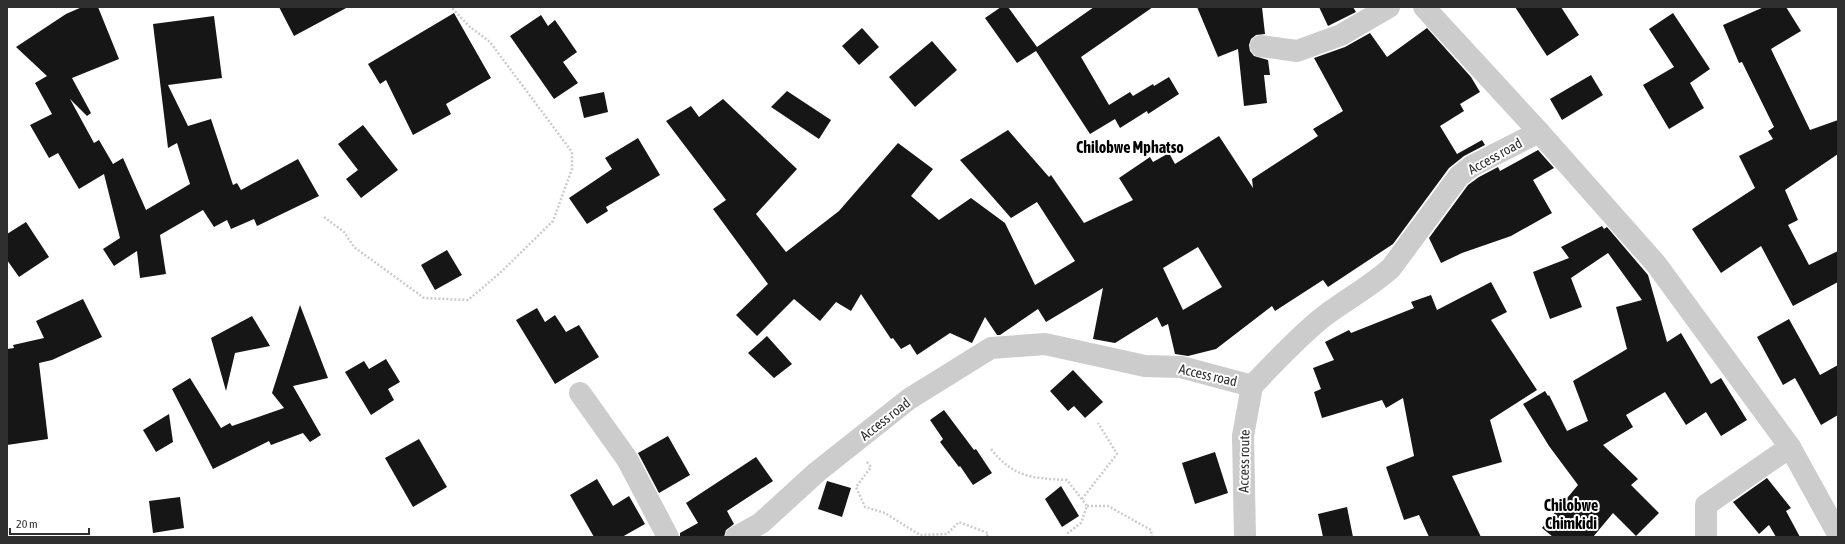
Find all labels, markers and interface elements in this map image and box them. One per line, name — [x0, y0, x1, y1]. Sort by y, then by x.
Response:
street label: Access road — [1465, 135, 1525, 177]
district label: Chilobwe Mphatso — [1076, 138, 1184, 156]
street label: Access road — [1177, 361, 1239, 389]
street label: Access road — [857, 394, 913, 444]
street label: Access route — [1235, 429, 1253, 493]
district label: Chilobwe Chimkidi — [1544, 496, 1598, 532]
scale bar — [10, 510, 89, 536]
text: 20 m — [16, 517, 38, 531]

